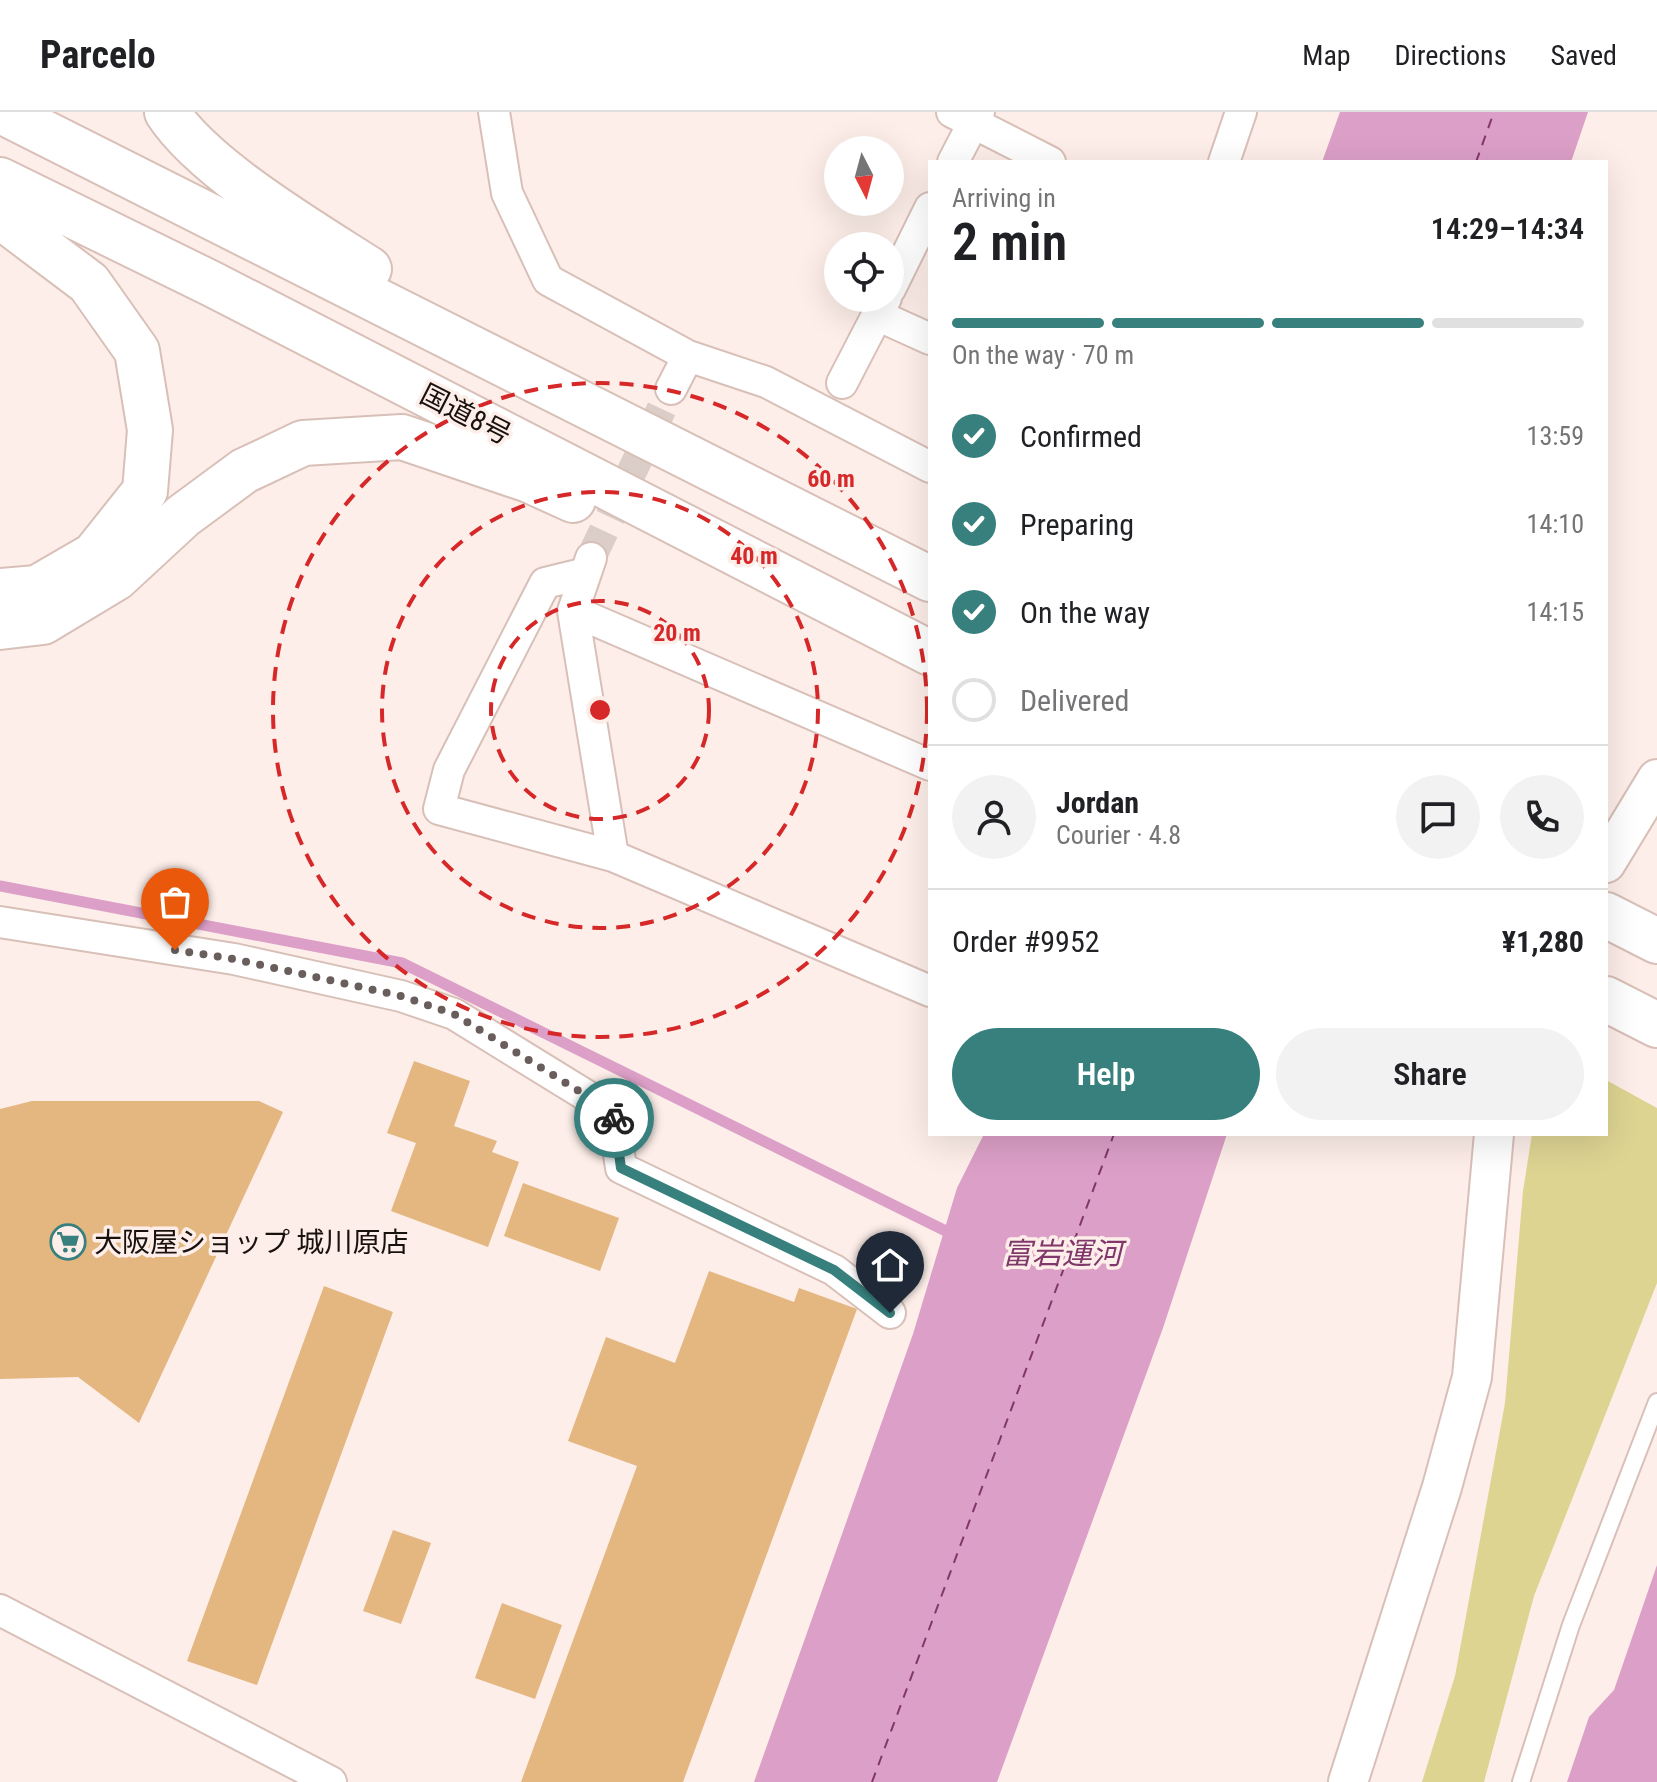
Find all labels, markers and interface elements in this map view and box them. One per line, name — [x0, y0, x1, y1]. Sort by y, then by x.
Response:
text: Parcelo — [40, 33, 156, 77]
text: Map — [1302, 39, 1351, 72]
text: Directions — [1395, 39, 1506, 72]
text: Saved — [1550, 39, 1617, 72]
north arrow — [824, 136, 904, 216]
map controls — [824, 136, 904, 312]
text: Arriving in — [952, 183, 1056, 213]
text: 14:29–14:34 — [1431, 211, 1584, 246]
text: 2 min — [952, 212, 1067, 273]
button: locate — [824, 232, 904, 312]
text: On the way · 70 m — [952, 340, 1134, 370]
street label: 国道8号 — [415, 378, 517, 451]
icon: check — [952, 414, 996, 458]
text: Confirmed — [1020, 419, 1142, 454]
text: 13:59 — [1527, 421, 1584, 451]
text: 60 m — [807, 465, 855, 493]
icon: check — [952, 502, 996, 546]
text: Preparing — [1020, 507, 1134, 542]
text: 14:10 — [1527, 509, 1584, 539]
text: 40 m — [730, 542, 778, 570]
icon: check — [952, 590, 996, 634]
text: On the way — [1020, 595, 1150, 630]
text: 14:15 — [1527, 597, 1584, 627]
text: 20 m — [653, 619, 701, 647]
text: Delivered — [1020, 683, 1129, 718]
centre of rings — [586, 696, 614, 724]
button: person — [952, 775, 1036, 859]
button: chat — [1396, 775, 1480, 859]
button: phone — [1500, 775, 1584, 859]
text: Jordan — [1056, 785, 1139, 820]
text: Courier · 4.8 — [1056, 820, 1181, 850]
pin — [141, 868, 209, 950]
icon: bag — [153, 880, 197, 924]
text: Order #9952 — [952, 924, 1100, 959]
text: ¥1,280 — [1502, 924, 1584, 959]
button: Help — [952, 1028, 1260, 1120]
button: Share — [1276, 1028, 1584, 1120]
courier — [574, 1078, 654, 1158]
icon: bike — [592, 1096, 636, 1140]
supermarket icon: 大阪屋ショップ 城川原店 — [49, 1223, 87, 1261]
place label: 大阪屋ショップ 城川原店 — [94, 1226, 408, 1259]
pin — [856, 1231, 924, 1313]
water label: 富岩運河 — [1002, 1236, 1127, 1271]
icon: home — [868, 1243, 912, 1287]

